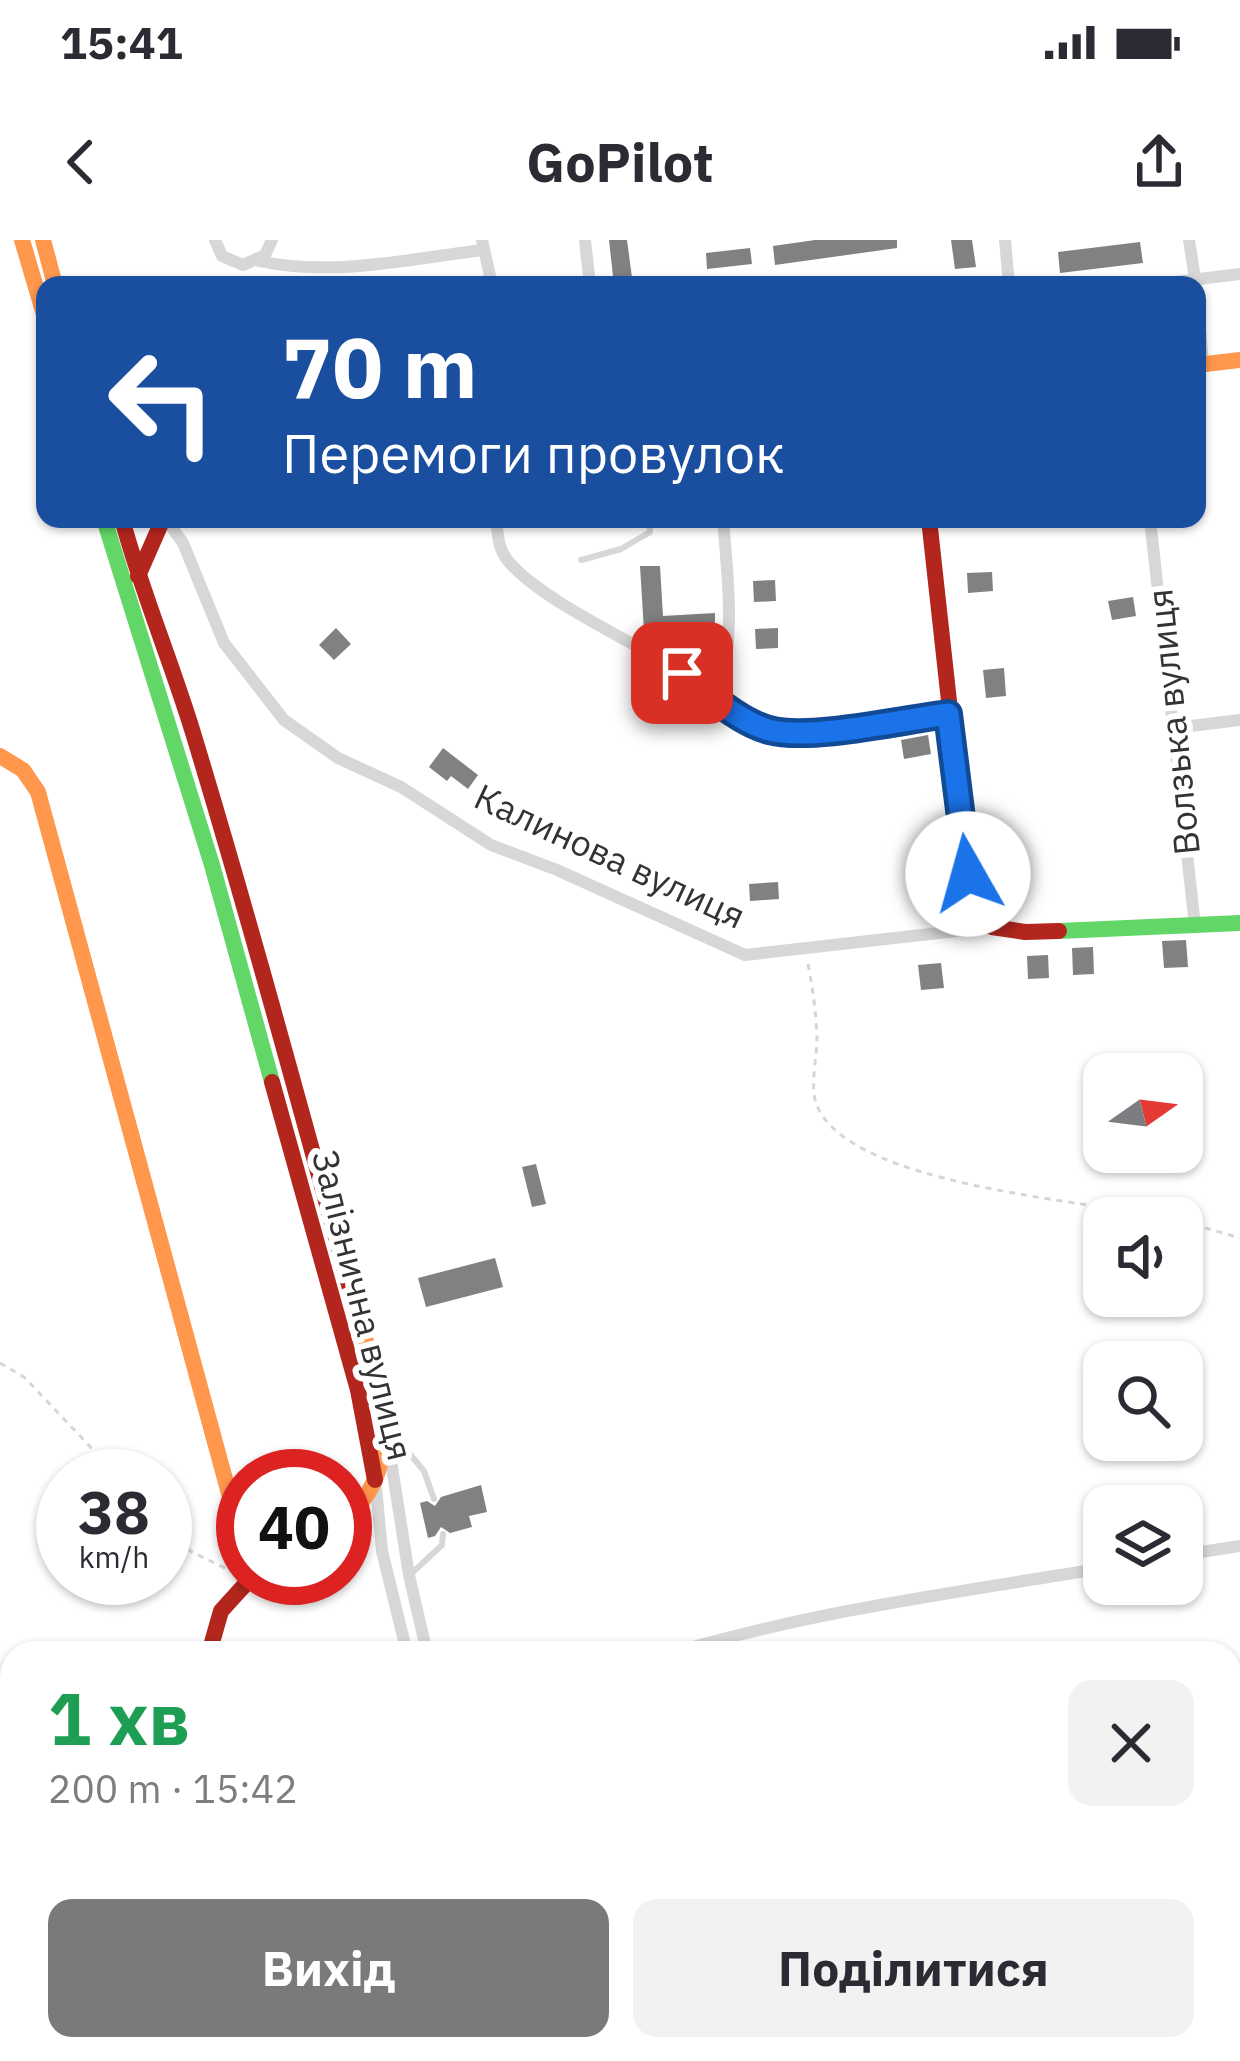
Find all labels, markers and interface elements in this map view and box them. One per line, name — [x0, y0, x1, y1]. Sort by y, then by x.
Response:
text: 15:41 — [60, 13, 183, 71]
text: GoPilot — [526, 127, 714, 197]
icon: back — [48, 129, 114, 195]
icon: share — [1126, 129, 1192, 195]
text: 70 m — [282, 312, 478, 421]
icon: left — [84, 324, 240, 480]
text: Перемоги провулок — [282, 418, 785, 488]
street label: Волзька вулиця — [1135, 587, 1210, 857]
pin — [631, 622, 733, 724]
icon: arrive — [649, 640, 715, 706]
street label: Калинова вулиця — [467, 772, 753, 939]
position arrow — [905, 811, 1031, 937]
north arrow — [1083, 1053, 1203, 1173]
map controls — [1083, 1053, 1203, 1605]
street label: Залізнична вулиця — [302, 1145, 425, 1465]
button: sound — [1083, 1197, 1203, 1317]
button: search — [1083, 1341, 1203, 1461]
speed limit sign: 40 — [216, 1449, 372, 1605]
text: 38 — [78, 1472, 150, 1551]
button: layers — [1083, 1485, 1203, 1605]
text: km/h — [79, 1537, 149, 1576]
text: 1 хв — [48, 1671, 190, 1765]
button: close — [1068, 1680, 1194, 1806]
text: 200 m · 15:42 — [48, 1763, 298, 1814]
button: Вихід — [48, 1899, 609, 2037]
button: Поділитися — [633, 1899, 1194, 2037]

